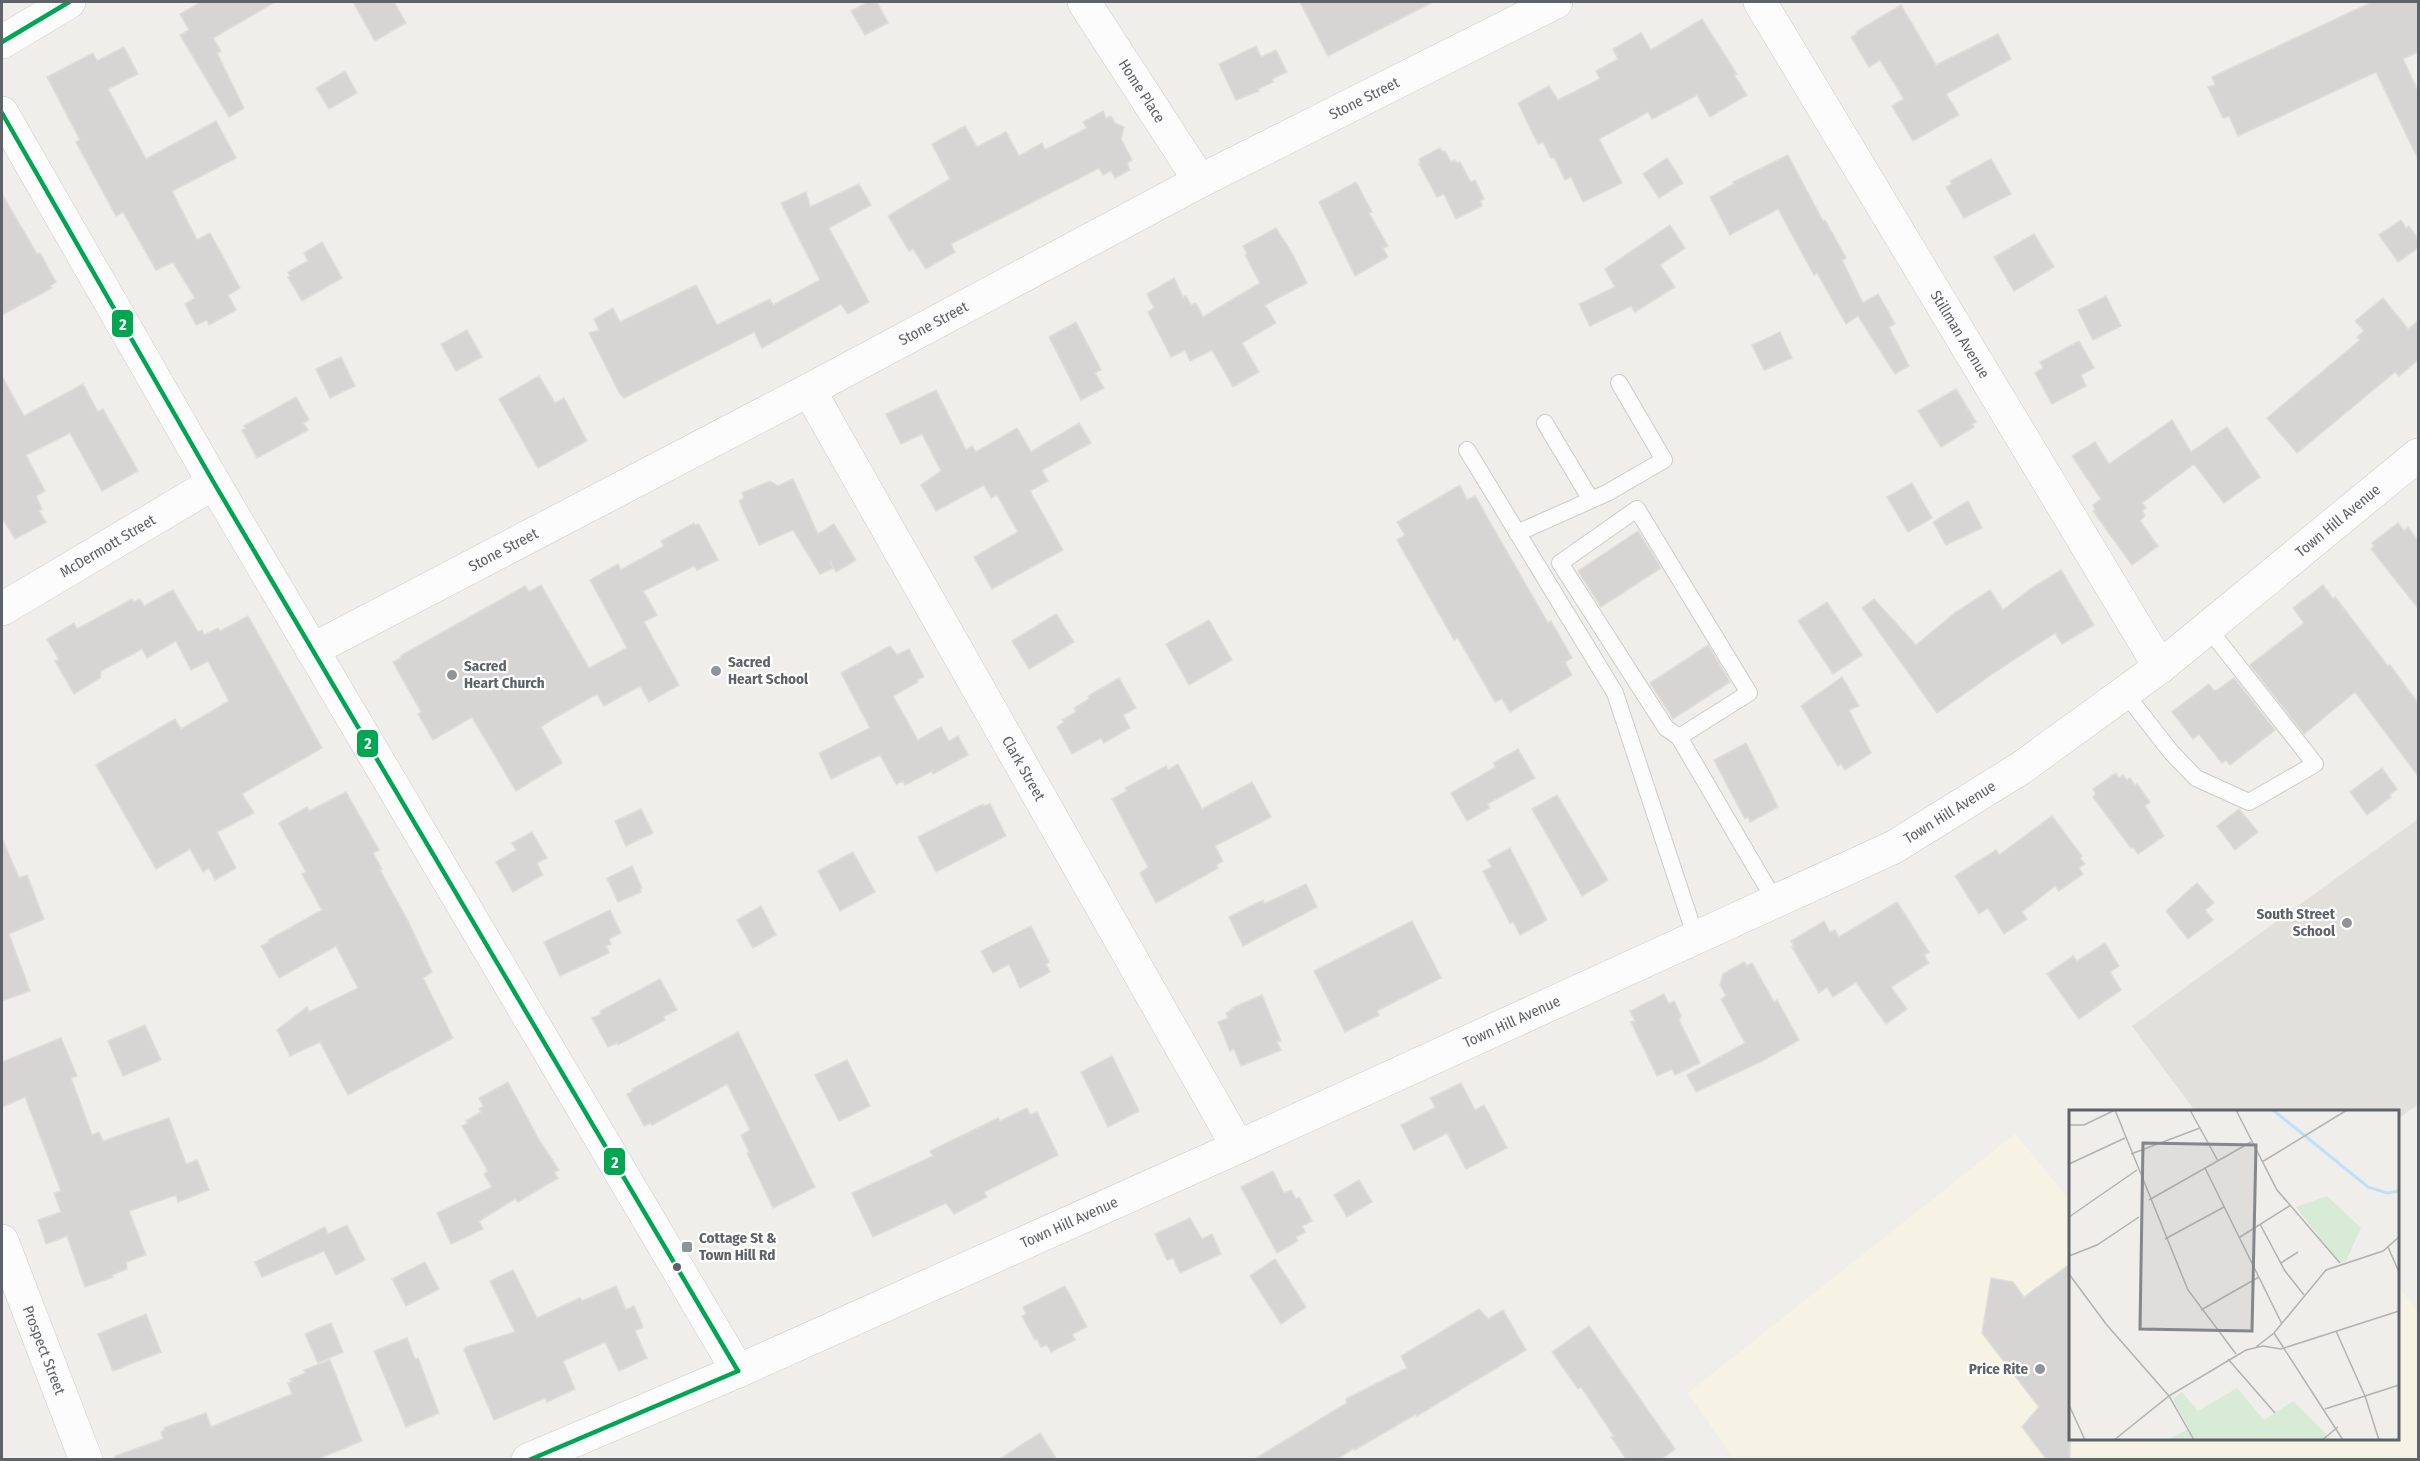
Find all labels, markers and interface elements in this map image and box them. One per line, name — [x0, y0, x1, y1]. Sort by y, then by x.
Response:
street label: Home Place — [1115, 56, 1169, 126]
street label: Stone Street — [1326, 73, 1402, 124]
street label: Stillman Avenue — [1927, 287, 1993, 382]
street label: Stone Street — [896, 298, 971, 349]
line badge: 2 — [111, 309, 134, 338]
text: 2 — [118, 315, 127, 334]
street label: Town Hill Avenue — [2292, 481, 2384, 561]
street label: McDermott Street — [57, 511, 159, 582]
street label: Stone Street — [466, 524, 541, 575]
place label: Sacred Heart School — [728, 653, 809, 688]
place label: Sacred Heart Church — [464, 657, 545, 692]
marker: Sacred Heart School — [709, 664, 723, 678]
marker: Sacred Heart Church — [445, 668, 459, 682]
line badge: 2 — [356, 729, 379, 758]
street label: Clark Street — [998, 733, 1049, 804]
text: 2 — [363, 734, 372, 753]
street label: Town Hill Avenue — [1901, 777, 1999, 848]
place label: South Street School — [2257, 905, 2336, 940]
marker: South Street School — [2340, 916, 2354, 930]
street label: Town Hill Avenue — [1460, 992, 1563, 1052]
inset map — [2069, 1110, 2399, 1440]
line badge: 2 — [603, 1147, 626, 1176]
text: 2 — [610, 1153, 619, 1172]
street label: Town Hill Avenue — [1018, 1193, 1121, 1252]
place label: Cottage St & Town Hill Rd — [699, 1229, 777, 1264]
marker: Cottage St & Town Hill Rd — [680, 1240, 694, 1254]
unlabelled marker — [671, 1261, 683, 1273]
street label: Prospect Street — [19, 1303, 69, 1397]
place label: Price Rite — [1969, 1360, 2028, 1378]
marker: Price Rite — [2033, 1362, 2047, 1376]

